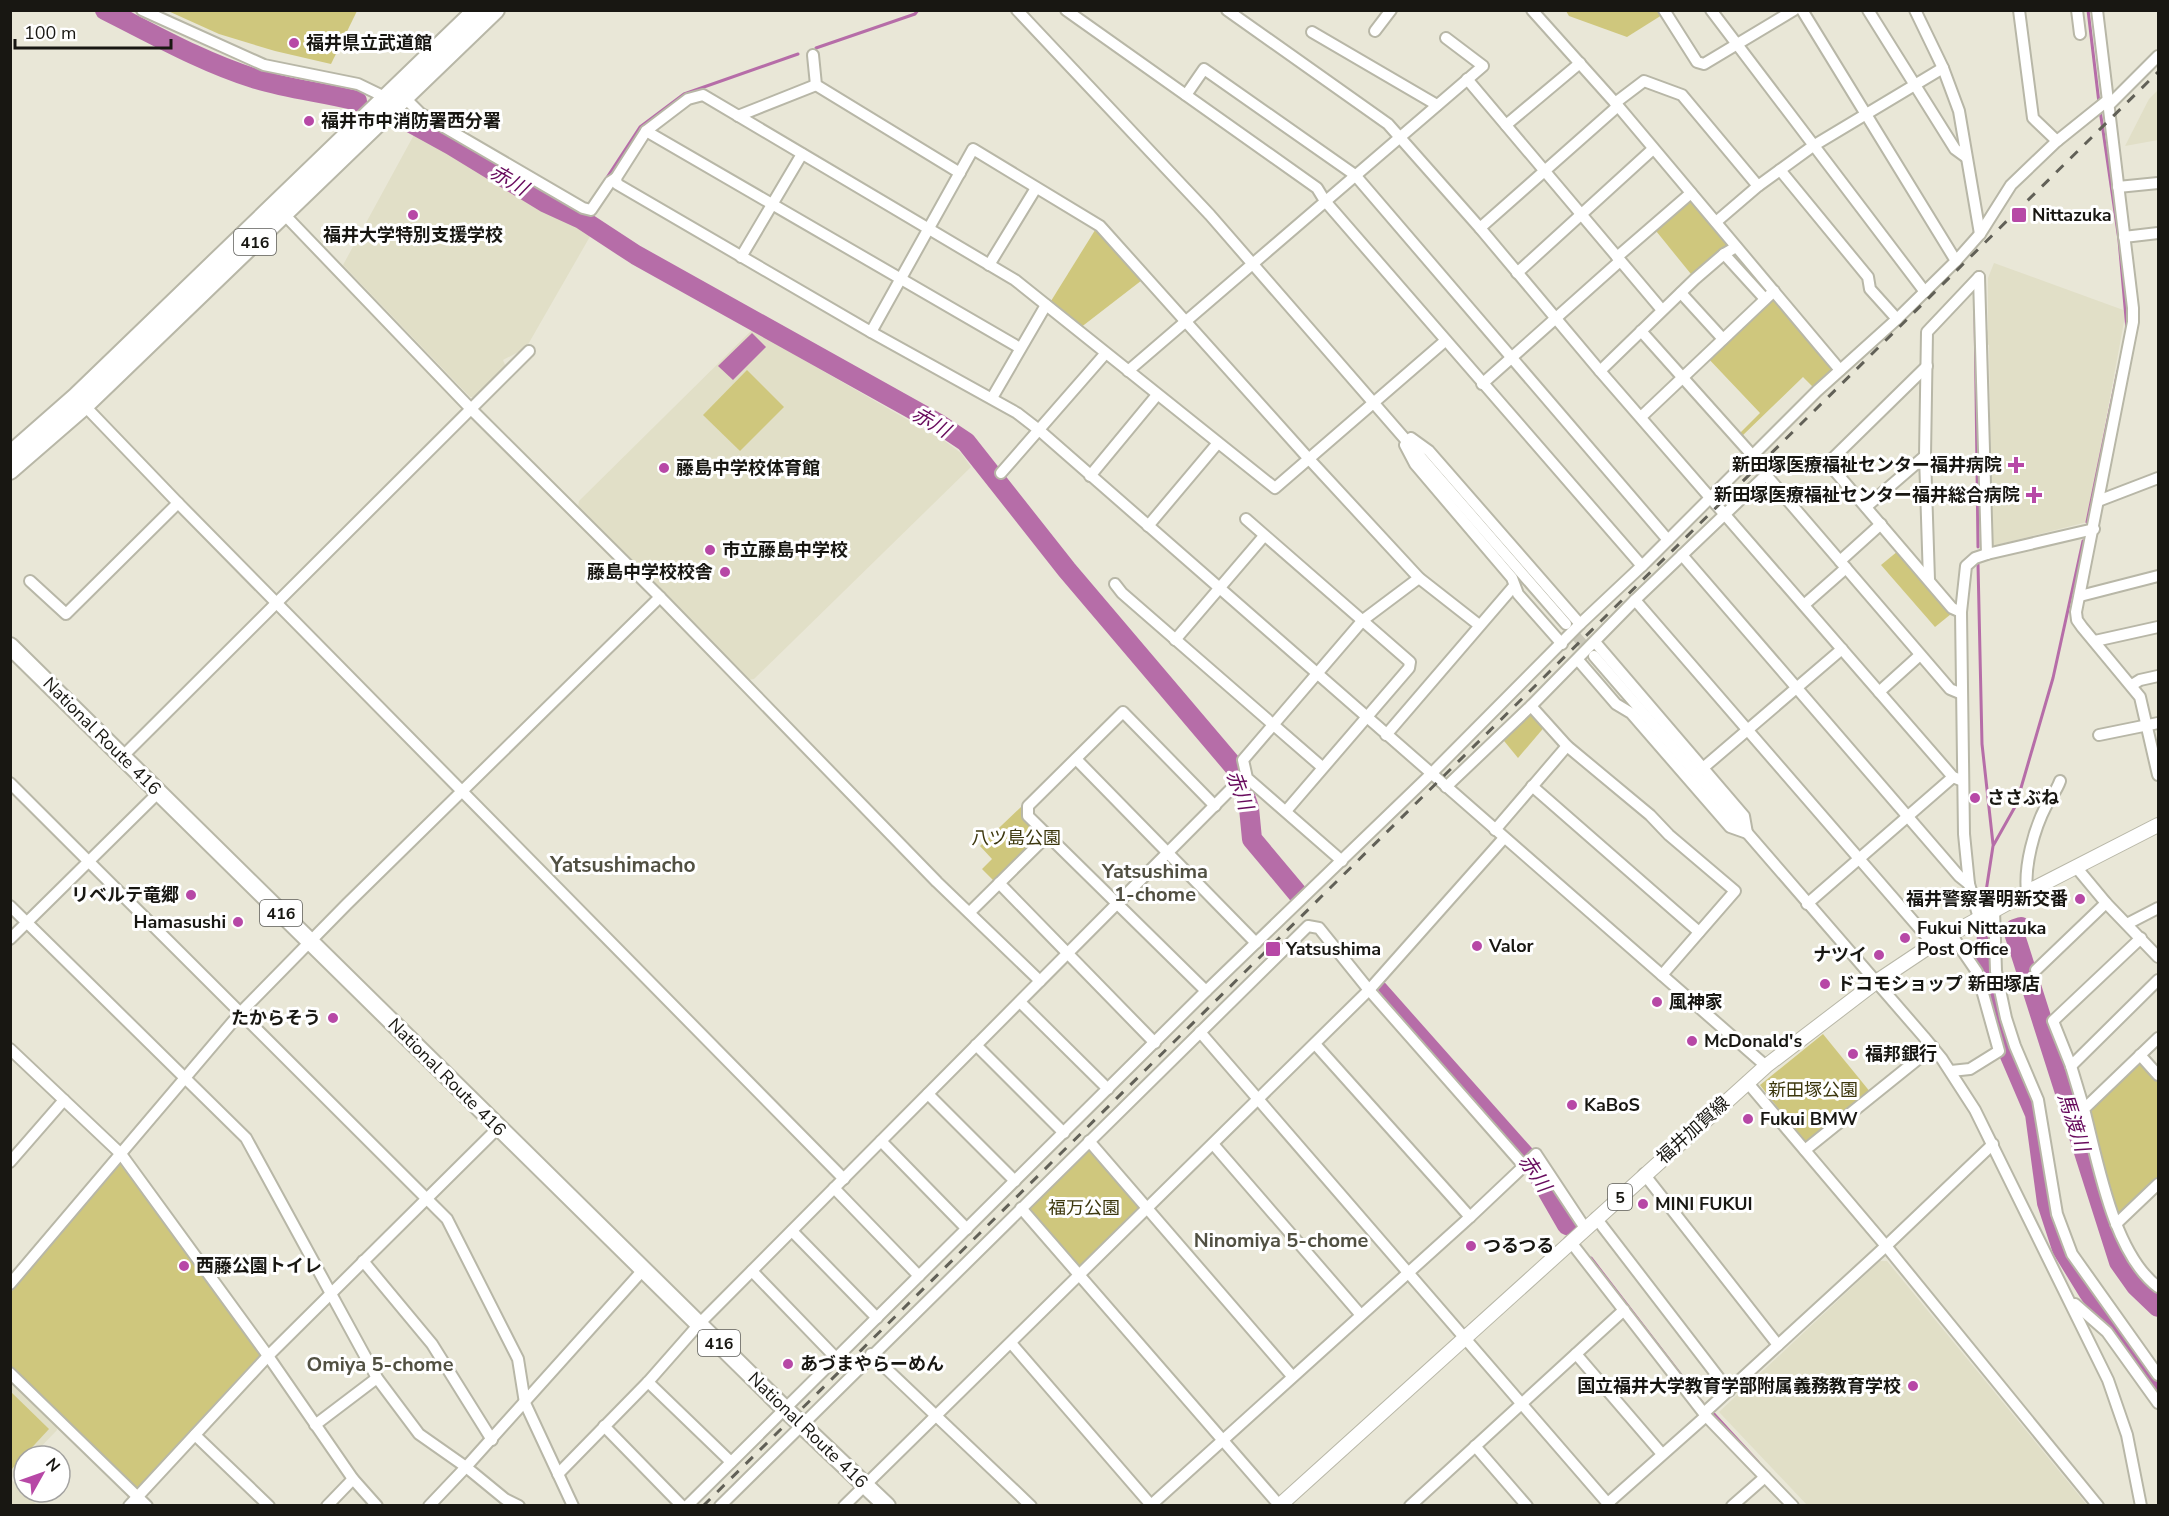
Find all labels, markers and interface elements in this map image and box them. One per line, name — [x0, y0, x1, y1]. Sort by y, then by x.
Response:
scale bar — [15, 12, 171, 50]
text: 100 m — [24, 21, 76, 45]
place label: 福井県立武道館 — [306, 31, 432, 55]
marker: 福井県立武道館 — [287, 36, 301, 50]
place label: 福井市中消防署西分署 — [321, 109, 501, 133]
marker: 福井市中消防署西分署 — [302, 114, 316, 128]
water label: 赤川 — [485, 159, 535, 203]
place label: Nittazuka — [2032, 203, 2112, 227]
marker: Nittazuka — [2010, 206, 2028, 224]
marker: 福井大学特別支援学校 — [406, 208, 420, 222]
place label: 福井大学特別支援学校 — [323, 223, 503, 247]
road number: 416 — [234, 229, 276, 255]
water label: 赤川 — [907, 401, 957, 445]
place label: 新田塚医療福祉センター福井病院 — [1732, 453, 2002, 477]
place label: 藤島中学校体育館 — [676, 456, 820, 480]
marker: 新田塚医療福祉センター福井病院 — [2007, 456, 2025, 474]
marker: 藤島中学校体育館 — [657, 461, 671, 475]
place label: 新田塚医療福祉センター福井総合病院 — [1714, 483, 2020, 507]
marker: 新田塚医療福祉センター福井総合病院 — [2025, 486, 2043, 504]
place label: 市立藤島中学校 — [722, 538, 848, 562]
marker: 市立藤島中学校 — [703, 543, 717, 557]
place label: 藤島中学校校舎 — [587, 560, 713, 584]
marker: 藤島中学校校舎 — [718, 565, 732, 579]
street label: National Route 416 — [38, 672, 166, 800]
water label: 赤川 — [1220, 767, 1260, 815]
place label: ささぶね — [1987, 786, 2059, 810]
marker: ささぶね — [1968, 791, 1982, 805]
park label: 八ツ島公園 — [971, 826, 1061, 850]
district label: Yatsushimacho — [549, 851, 696, 879]
district label: Yatsushima 1-chome — [1101, 858, 1208, 908]
place label: リベルテ竜郷 — [71, 883, 179, 907]
place label: 福井警察署明新交番 — [1906, 887, 2068, 911]
marker: リベルテ竜郷 — [184, 888, 198, 902]
marker: 福井警察署明新交番 — [2073, 892, 2087, 906]
road number: 416 — [260, 900, 302, 926]
place label: Hamasushi — [133, 910, 226, 934]
marker: Hamasushi — [231, 915, 245, 929]
place label: Fukui Nittazuka Post Office — [1917, 916, 2046, 961]
marker: Fukui Nittazuka Post Office — [1898, 931, 1912, 945]
place label: Valor — [1488, 934, 1534, 958]
place label: Yatsushima — [1285, 937, 1381, 961]
marker: Valor — [1470, 939, 1484, 953]
marker: Yatsushima — [1264, 940, 1282, 958]
place label: ナツイ — [1813, 943, 1867, 967]
marker: ナツイ — [1872, 948, 1886, 962]
place label: ドコモショップ 新田塚店 — [1837, 972, 2040, 996]
marker: ドコモショップ 新田塚店 — [1818, 977, 1832, 991]
place label: 風神家 — [1669, 990, 1723, 1014]
marker: 風神家 — [1650, 995, 1664, 1009]
place label: たからそう — [231, 1006, 321, 1030]
marker: たからそう — [326, 1011, 340, 1025]
street label: National Route 416 — [383, 1013, 511, 1141]
place label: McDonald's — [1704, 1029, 1802, 1053]
marker: McDonald's — [1685, 1034, 1699, 1048]
place label: 福邦銀行 — [1865, 1042, 1937, 1066]
marker: 福邦銀行 — [1846, 1047, 1860, 1061]
park label: 新田塚公園 — [1768, 1078, 1858, 1102]
water label: 馬渡川 — [2051, 1089, 2096, 1157]
street label: 福井加賀線 — [1652, 1091, 1734, 1169]
place label: KaBoS — [1584, 1093, 1640, 1117]
marker: KaBoS — [1565, 1098, 1579, 1112]
place label: Fukui BMW — [1760, 1107, 1858, 1131]
marker: Fukui BMW — [1741, 1112, 1755, 1126]
water label: 赤川 — [1512, 1149, 1558, 1199]
road number: 5 — [1608, 1184, 1632, 1210]
place label: MINI FUKUI — [1655, 1192, 1753, 1216]
park label: 福万公園 — [1048, 1196, 1120, 1220]
marker: MINI FUKUI — [1636, 1197, 1650, 1211]
district label: Ninomiya 5-chome — [1194, 1227, 1368, 1254]
place label: つるつる — [1483, 1234, 1554, 1258]
marker: つるつる — [1464, 1239, 1478, 1253]
place label: 西藤公園トイレ — [196, 1254, 322, 1278]
marker: 西藤公園トイレ — [177, 1259, 191, 1273]
road number: 416 — [698, 1330, 740, 1356]
district label: Omiya 5-chome — [306, 1351, 454, 1378]
place label: あづまやらーめん — [800, 1352, 944, 1376]
marker: あづまやらーめん — [781, 1357, 795, 1371]
street label: National Route 416 — [743, 1367, 873, 1493]
place label: 国立福井大学教育学部附属義務教育学校 — [1577, 1374, 1901, 1398]
marker: 国立福井大学教育学部附属義務教育学校 — [1906, 1379, 1920, 1393]
north arrow — [12, 1444, 72, 1504]
text: N — [40, 1453, 65, 1477]

